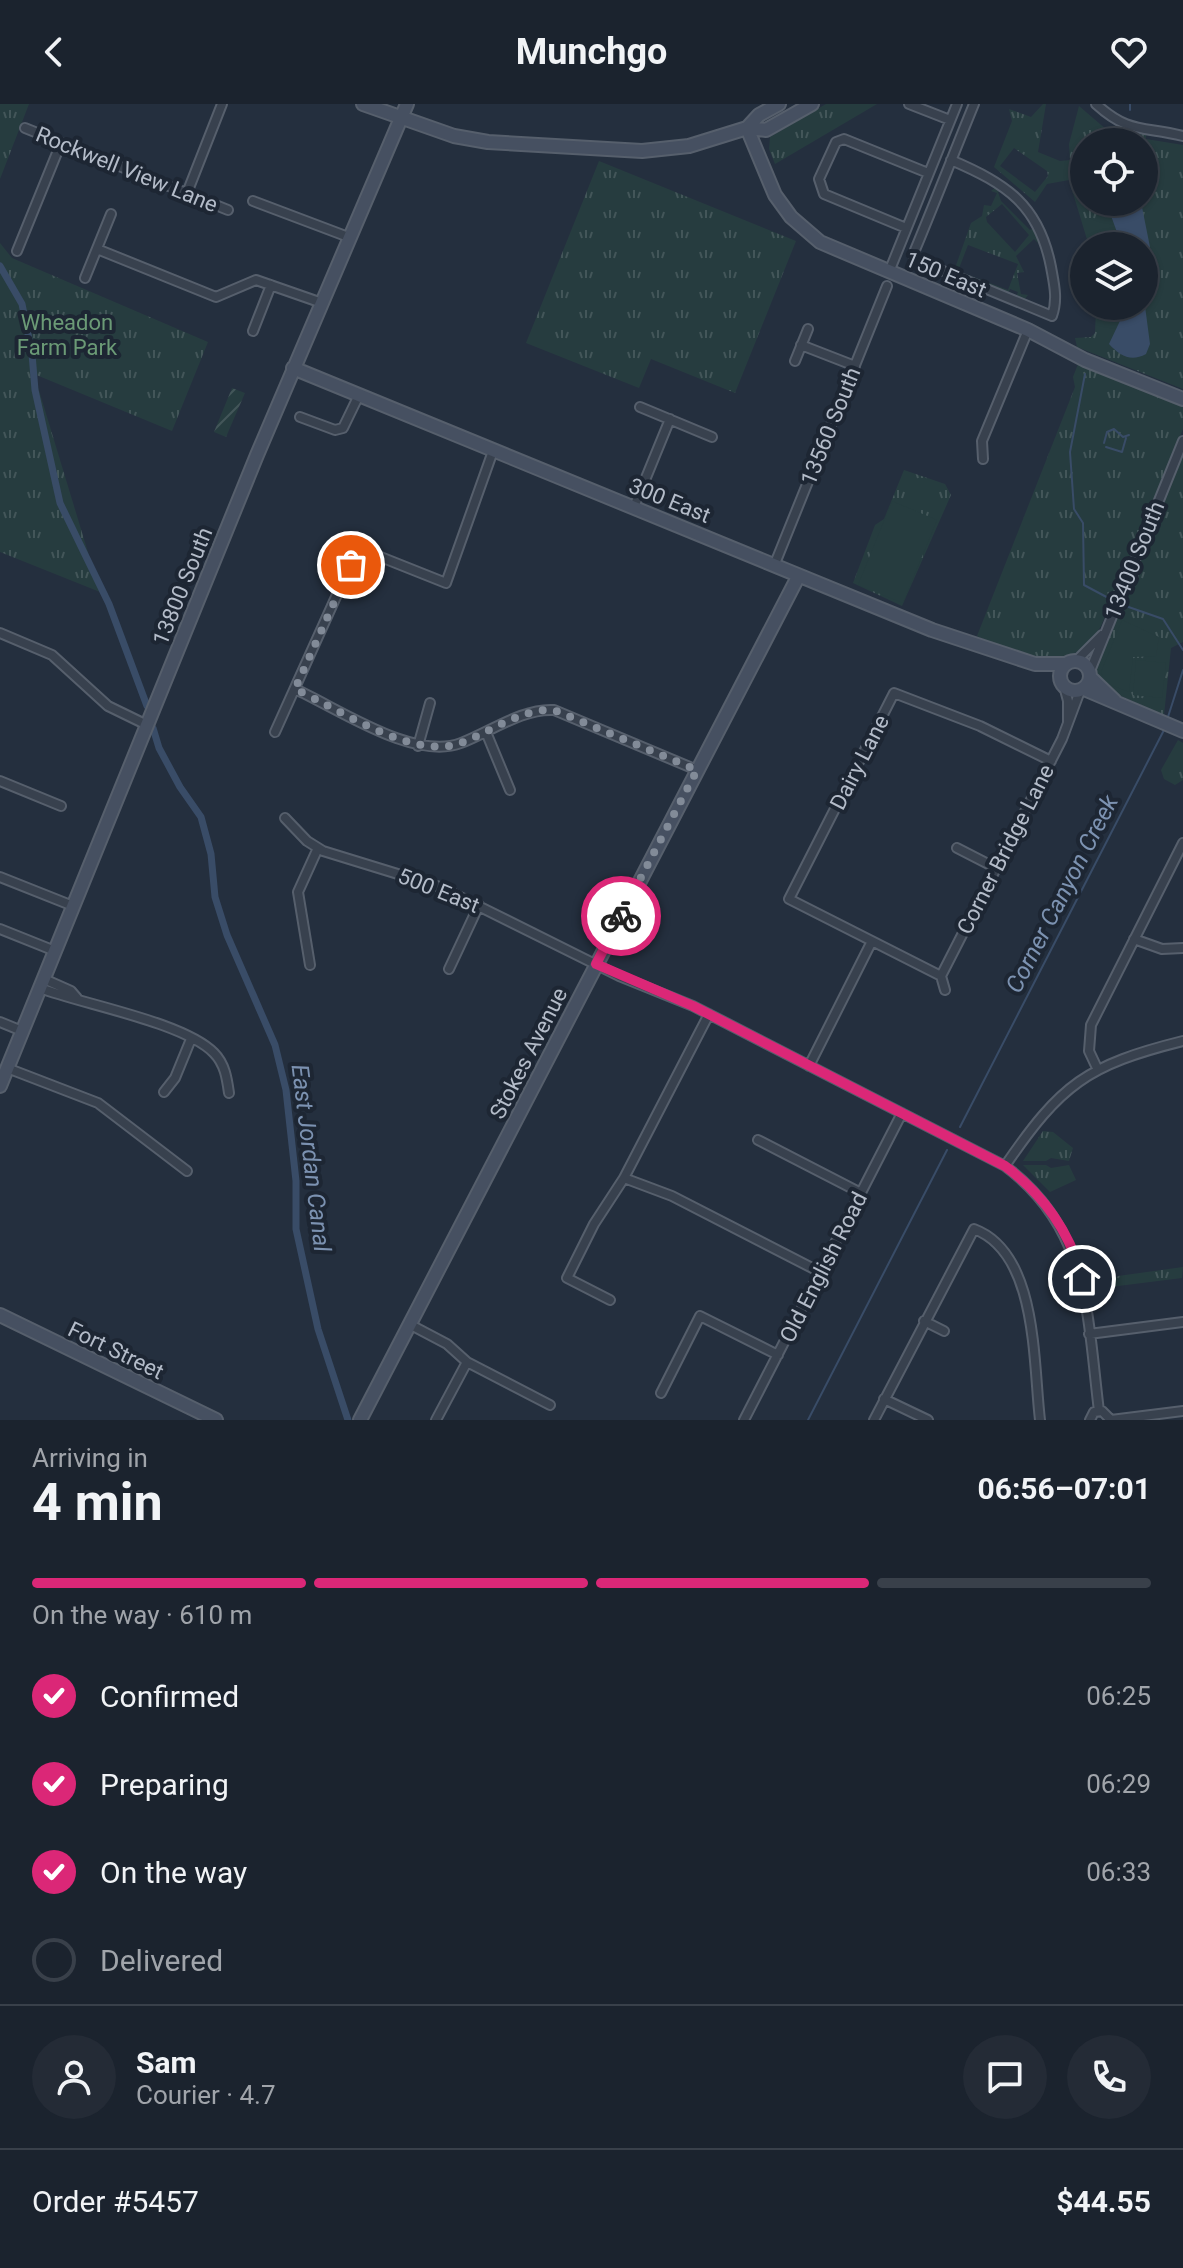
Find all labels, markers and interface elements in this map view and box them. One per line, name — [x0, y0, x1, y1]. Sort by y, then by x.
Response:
icon: back — [32, 30, 76, 74]
icon: heart — [1107, 30, 1151, 74]
text: Munchgo — [516, 31, 667, 73]
street label: Rockwell View Lane — [32, 122, 221, 217]
map controls — [1070, 128, 1158, 320]
button: locate — [1070, 128, 1158, 216]
button: layers — [1070, 232, 1158, 320]
street label: 150 East — [902, 246, 990, 303]
park label: Wheadon Farm Park — [17, 310, 118, 360]
street label: 13560 South — [796, 364, 865, 489]
street label: 300 East — [625, 473, 714, 528]
street label: 13400 South — [1100, 498, 1169, 623]
street label: 13800 South — [148, 524, 217, 649]
pin — [317, 531, 385, 599]
icon: bag — [329, 543, 373, 587]
street label: Dairy Lane — [825, 711, 894, 814]
street label: Corner Bridge Lane — [952, 760, 1059, 938]
water label: Corner Canyon Creek — [1000, 789, 1125, 998]
street label: 500 East — [394, 863, 483, 918]
courier — [581, 876, 661, 956]
icon: bike — [599, 894, 643, 938]
street label: Stokes Avenue — [485, 983, 572, 1123]
water label: East Jordan Canal — [286, 1063, 336, 1254]
street label: Old English Road — [775, 1188, 872, 1347]
pin — [1048, 1245, 1116, 1313]
icon: home — [1060, 1257, 1104, 1301]
street label: Fort Street — [64, 1317, 168, 1384]
text: Arriving in — [32, 1443, 148, 1473]
text: 06:56–07:01 — [977, 1471, 1151, 1506]
text: 4 min — [32, 1472, 163, 1533]
text: On the way · 610 m — [32, 1600, 252, 1630]
icon: check — [32, 1674, 76, 1718]
text: Confirmed — [100, 1679, 239, 1714]
text: 06:25 — [1086, 1681, 1151, 1711]
icon: check — [32, 1762, 76, 1806]
text: Preparing — [100, 1767, 229, 1802]
text: 06:29 — [1086, 1769, 1151, 1799]
icon: check — [32, 1850, 76, 1894]
text: On the way — [100, 1855, 247, 1890]
text: 06:33 — [1086, 1857, 1151, 1887]
text: Delivered — [100, 1943, 223, 1978]
button: person — [32, 2035, 116, 2119]
button: chat — [963, 2035, 1047, 2119]
button: phone — [1067, 2035, 1151, 2119]
text: Sam — [136, 2045, 197, 2080]
text: Courier · 4.7 — [136, 2080, 276, 2110]
text: Order #5457 — [32, 2184, 199, 2219]
text: $44.55 — [1056, 2184, 1151, 2219]

